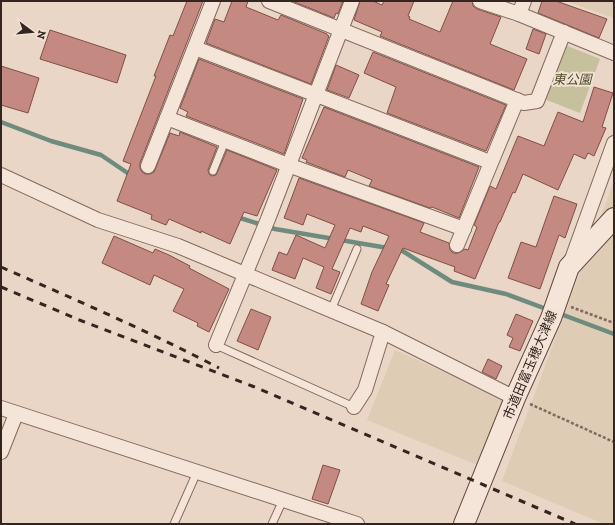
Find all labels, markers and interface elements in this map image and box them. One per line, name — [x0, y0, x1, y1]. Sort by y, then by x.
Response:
north arrow — [12, 12, 52, 52]
text: N — [34, 29, 49, 41]
park label: 東公園 — [552, 72, 593, 87]
street label: 市道田富玉穂大津線 — [500, 308, 560, 422]

